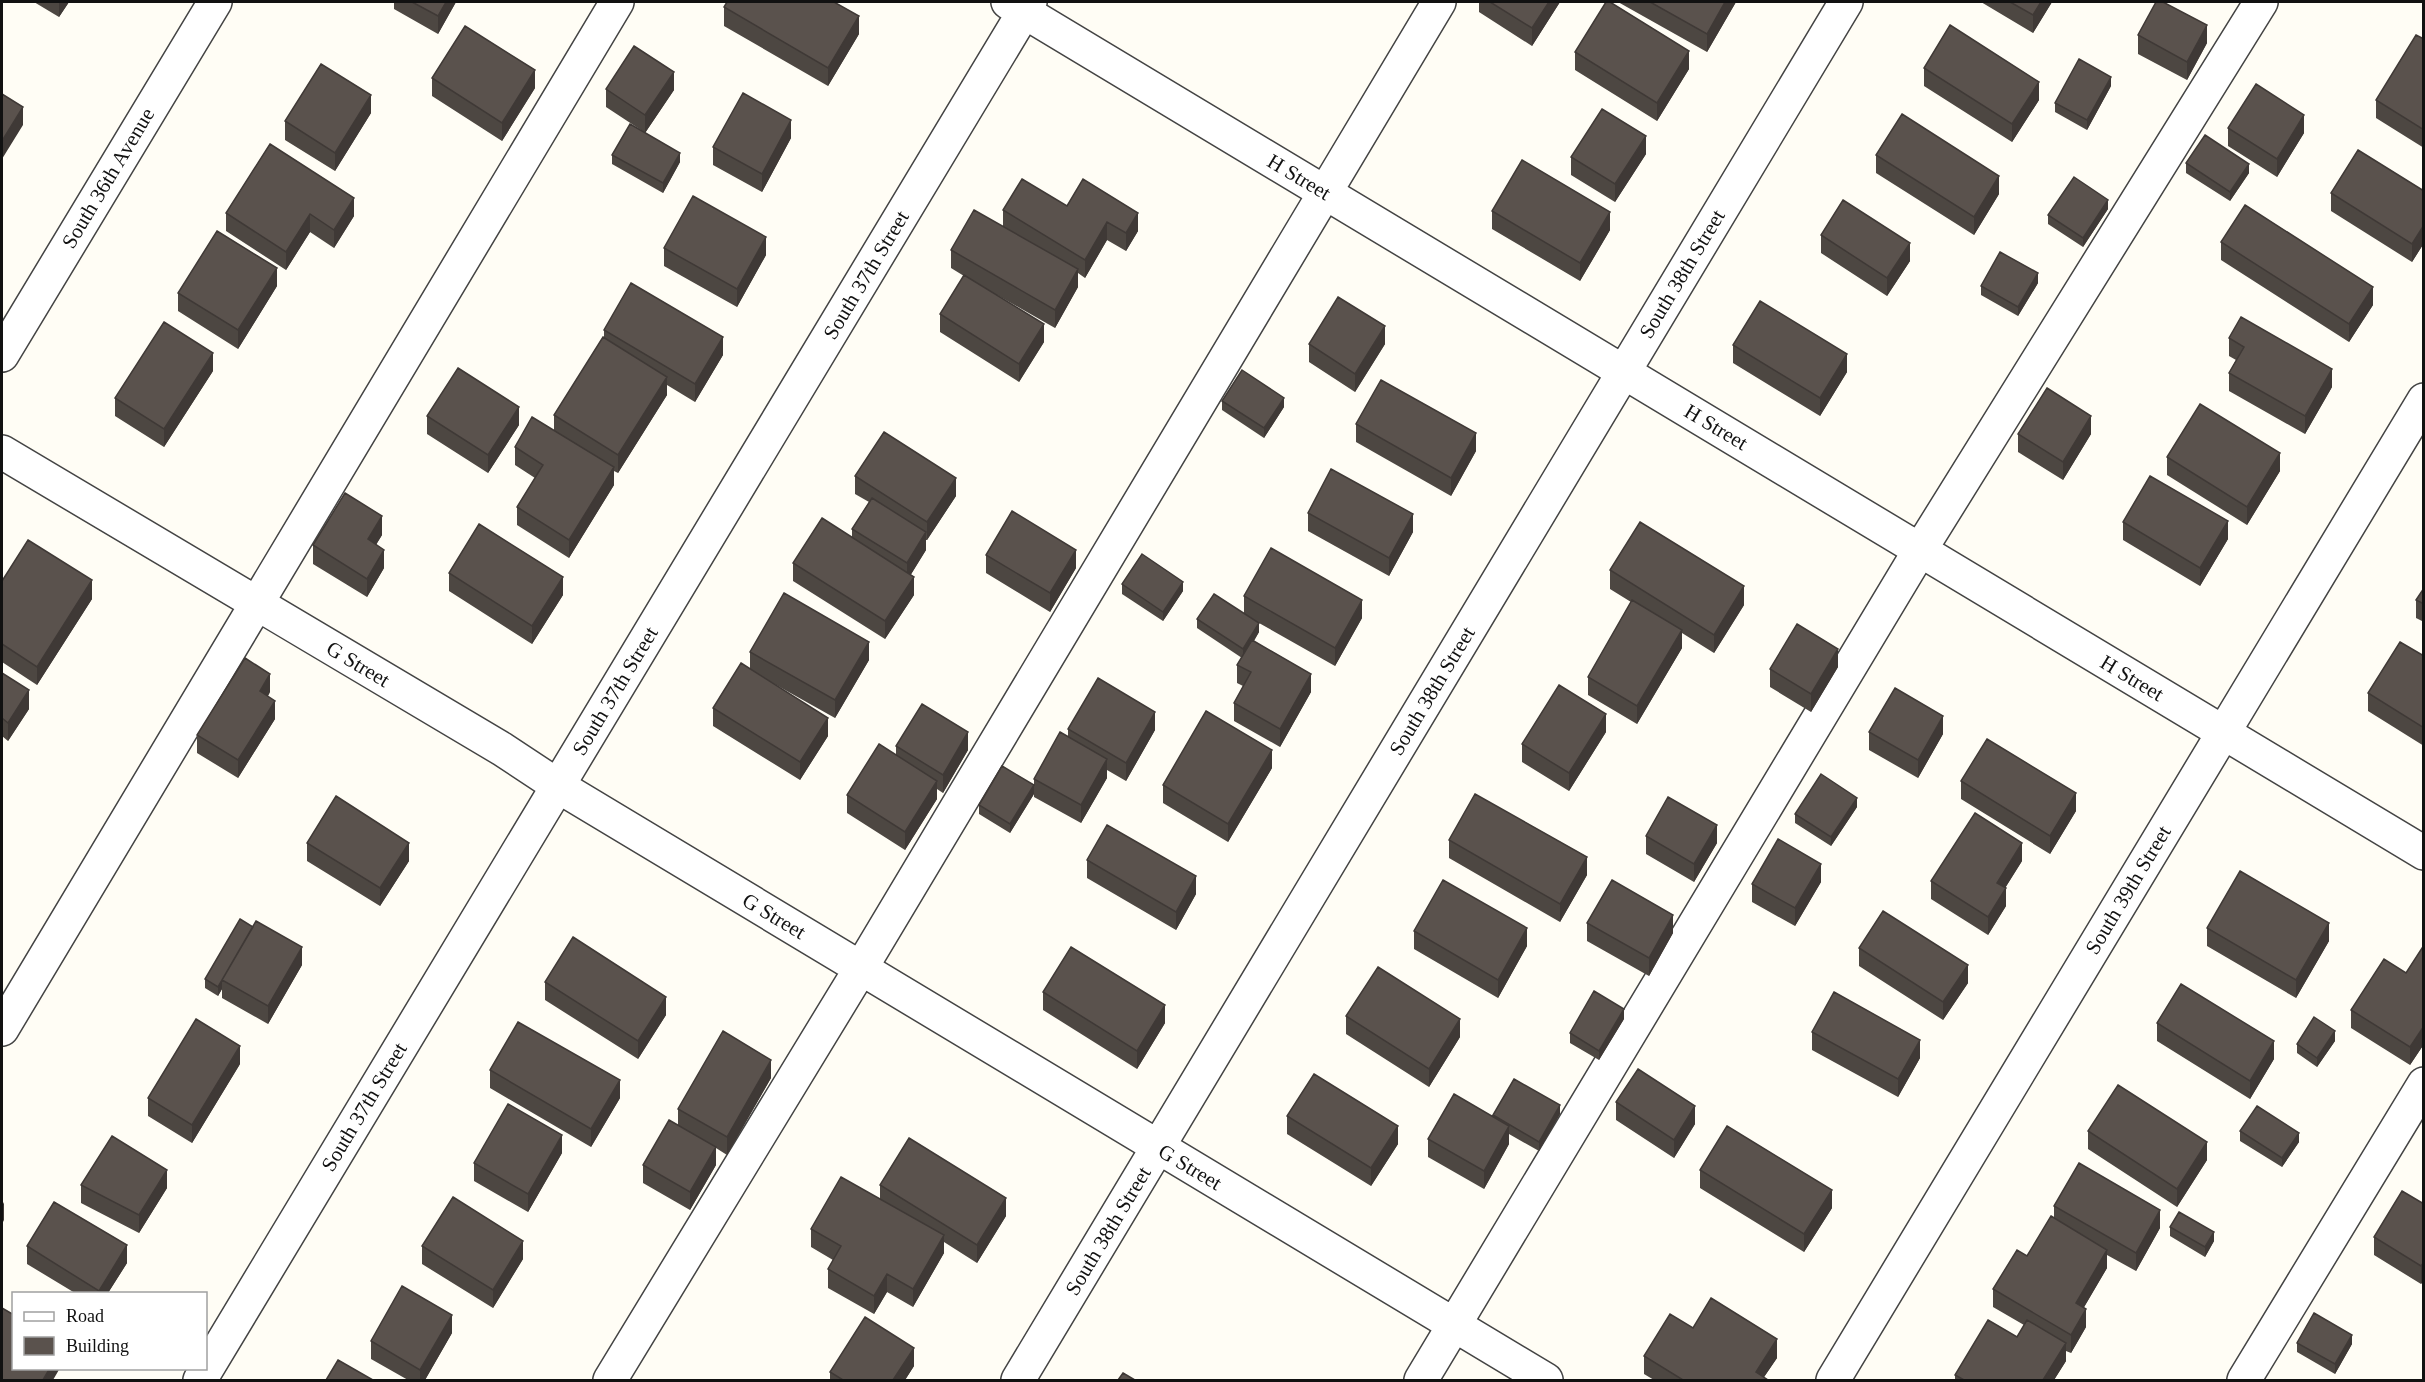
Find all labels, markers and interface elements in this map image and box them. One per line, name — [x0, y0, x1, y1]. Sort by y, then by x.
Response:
street label: South 36th Avenue — [57, 103, 159, 253]
street label: H Street — [1263, 149, 1335, 205]
street label: South 38th Street — [1634, 205, 1730, 343]
street label: South 37th Street — [818, 206, 914, 344]
street label: H Street — [1680, 399, 1752, 455]
street label: South 37th Street — [567, 622, 663, 760]
street label: South 38th Street — [1384, 622, 1480, 760]
street label: G Street — [322, 636, 394, 692]
street label: H Street — [2096, 650, 2168, 706]
street label: South 39th Street — [2080, 821, 2176, 959]
street label: G Street — [738, 888, 810, 944]
street label: South 37th Street — [316, 1038, 412, 1176]
street label: G Street — [1154, 1139, 1226, 1195]
street label: South 38th Street — [1060, 1162, 1156, 1300]
legend — [12, 1292, 207, 1370]
text: Road — [66, 1306, 104, 1326]
text: Building — [66, 1336, 129, 1356]

